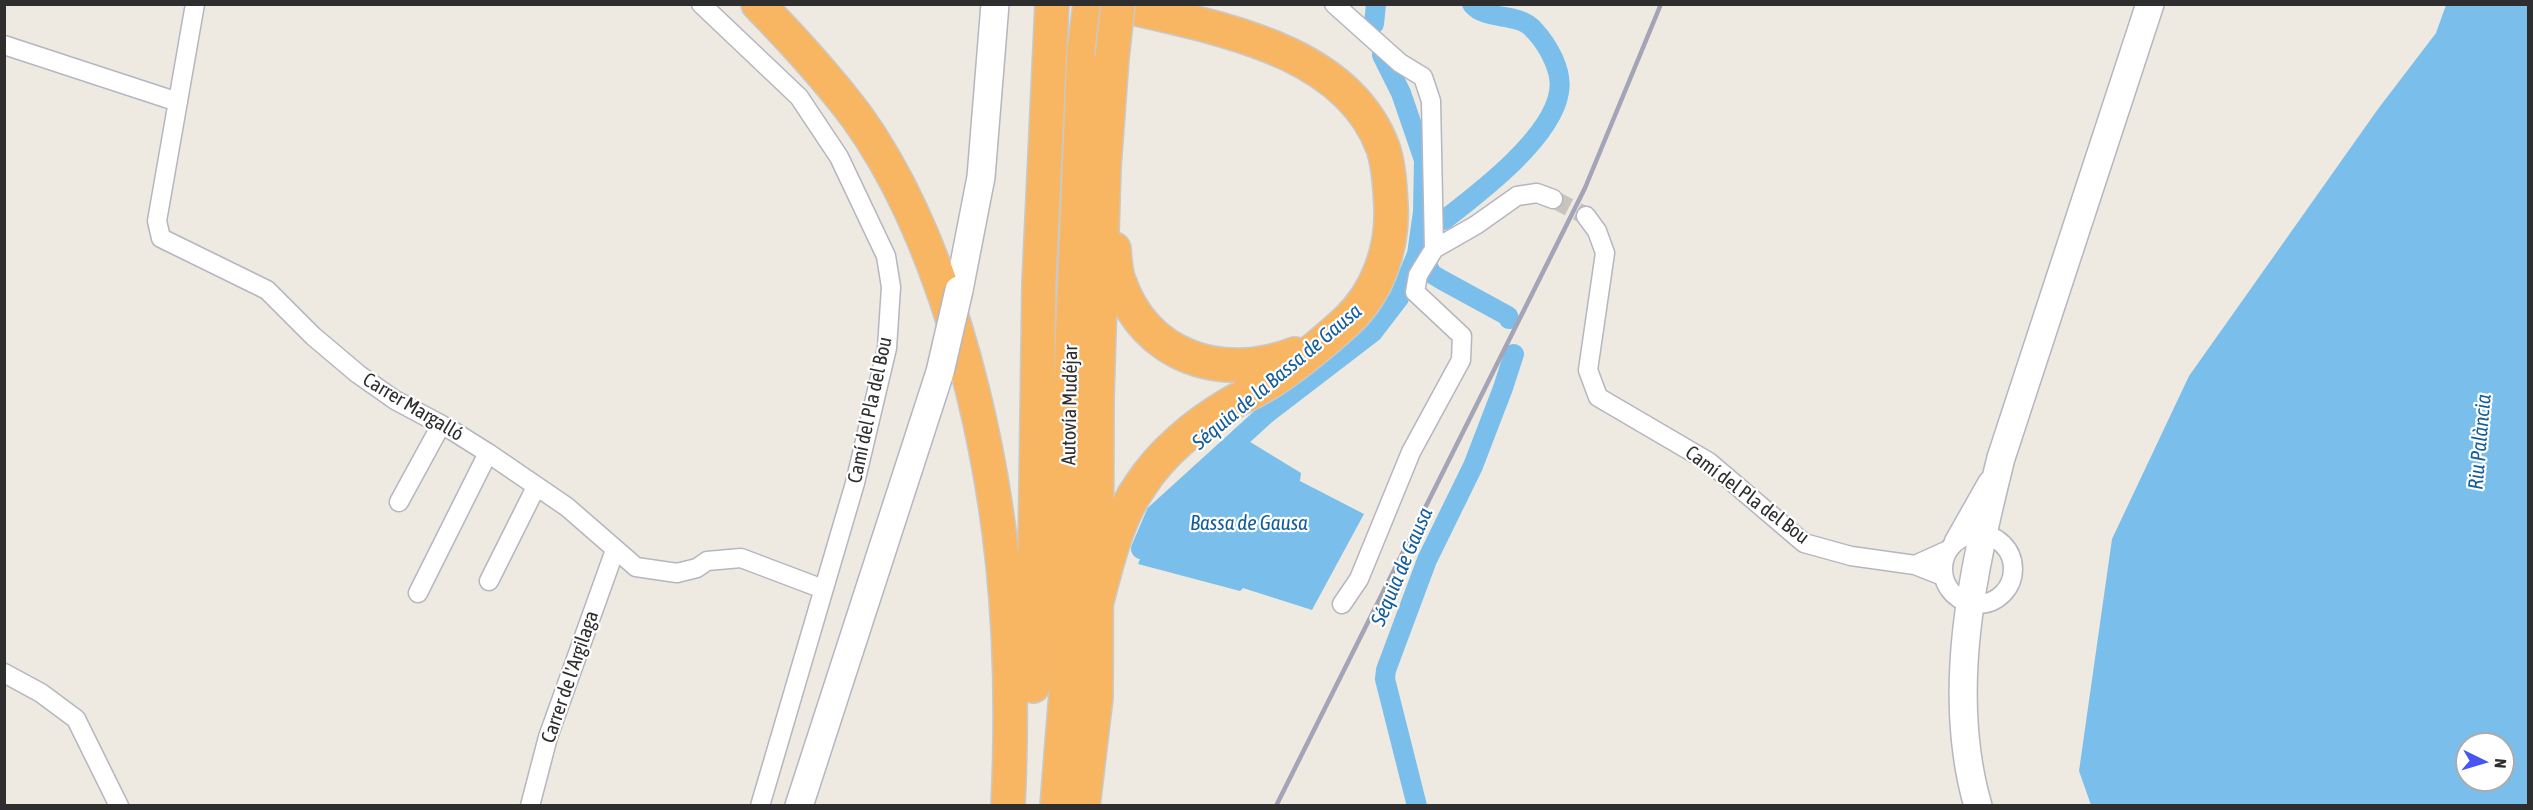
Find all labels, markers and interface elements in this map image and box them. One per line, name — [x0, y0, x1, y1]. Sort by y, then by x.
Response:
water label: Séquia de la Bassa de Gausa — [1187, 299, 1367, 455]
street label: Camí del Pla del Bou — [843, 335, 897, 485]
street label: Autovía Mudéjar — [1057, 345, 1083, 465]
street label: Carrer Margalló — [358, 368, 468, 446]
water label: Riu Palància — [2463, 393, 2497, 491]
street label: Camí del Pla del Bou — [1680, 441, 1814, 549]
water label: Séquia de Gausa — [1366, 504, 1438, 630]
water label: Bassa de Gausa — [1190, 510, 1308, 536]
street label: Carrer de l'Argilaga — [536, 608, 604, 746]
north arrow — [2455, 732, 2515, 792]
text: N — [2492, 758, 2510, 769]

